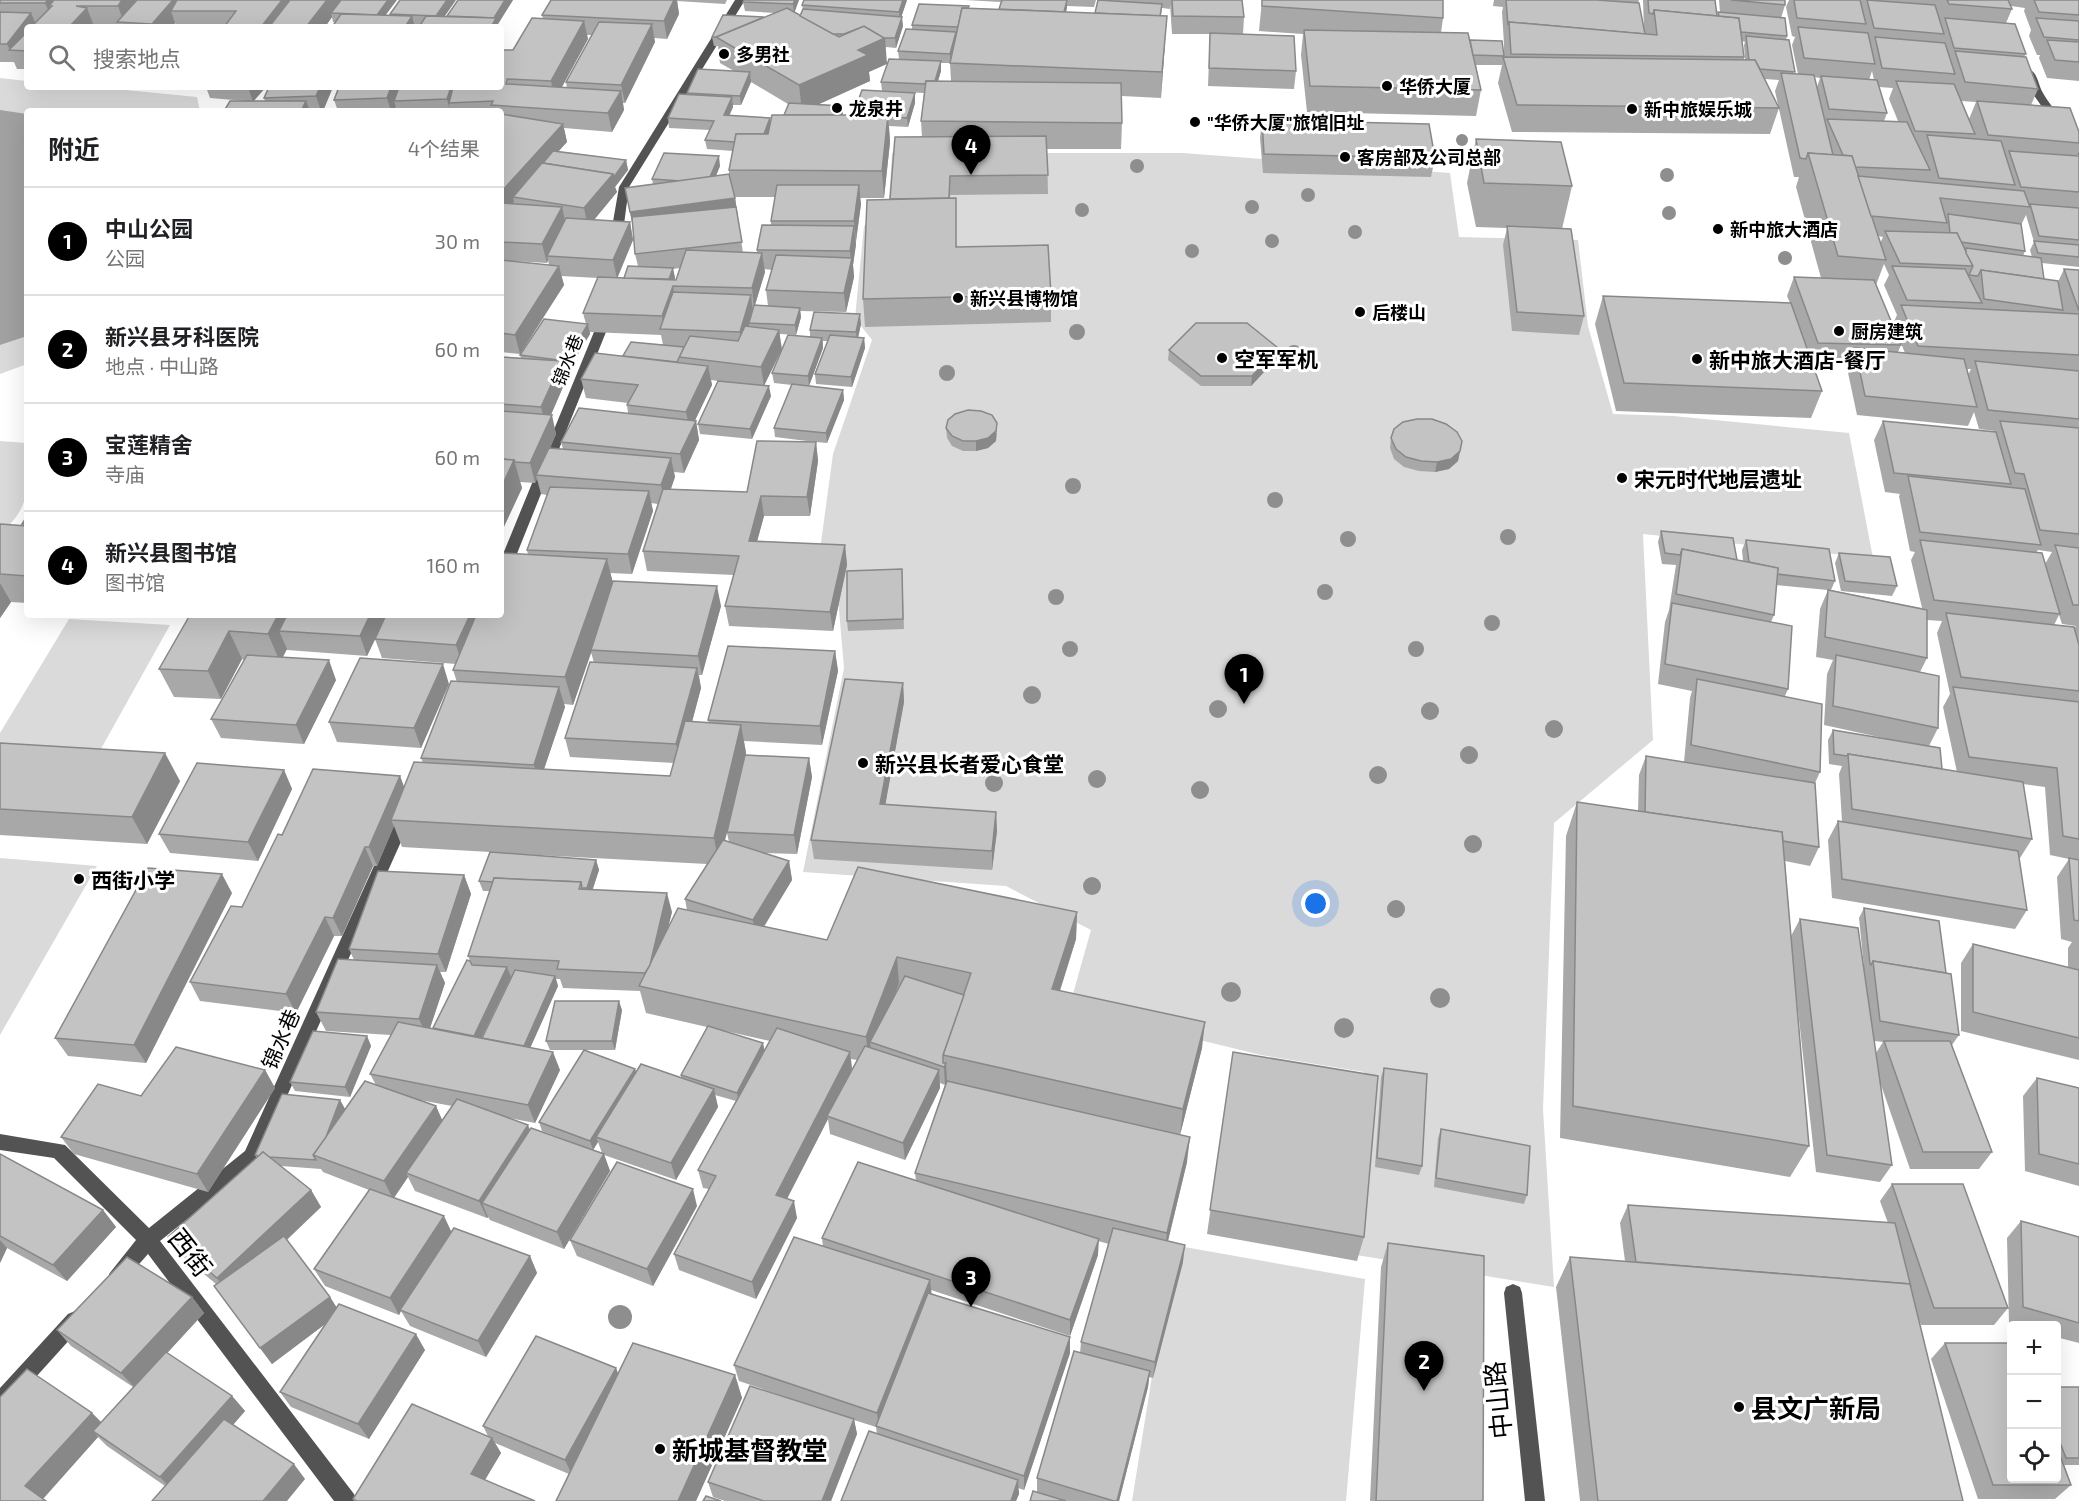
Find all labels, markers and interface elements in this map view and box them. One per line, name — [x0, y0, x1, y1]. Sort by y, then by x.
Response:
search box — [24, 24, 504, 90]
icon: search — [45, 41, 78, 74]
place label: 多男社 — [736, 43, 790, 65]
text: 搜索地点 — [93, 45, 181, 71]
marker: 多男社 — [717, 47, 731, 61]
place label: 华侨大厦 — [1399, 75, 1471, 97]
marker: 华侨大厦 — [1380, 79, 1394, 93]
place label: 龙泉井 — [849, 97, 903, 119]
place label: 新中旅娱乐城 — [1644, 98, 1752, 120]
marker: 龙泉井 — [830, 101, 844, 115]
marker: 新中旅娱乐城 — [1625, 102, 1639, 116]
place label: "华侨大厦"旅馆旧址 — [1207, 111, 1364, 133]
marker: "华侨大厦"旅馆旧址 — [1188, 115, 1202, 129]
pin: 4 — [952, 126, 990, 175]
text: 附近 — [48, 133, 100, 164]
text: 4个结果 — [408, 136, 480, 160]
place label: 客房部及公司总部 — [1357, 146, 1501, 168]
marker: 客房部及公司总部 — [1338, 150, 1352, 164]
text: 中山公园 — [105, 215, 193, 241]
place label: 新中旅大酒店 — [1730, 218, 1838, 240]
marker: 新中旅大酒店 — [1711, 222, 1725, 236]
text: 1 — [63, 229, 72, 253]
text: 30 m — [435, 229, 480, 253]
text: 公园 — [105, 246, 145, 270]
place label: 新兴县博物馆 — [970, 287, 1078, 309]
marker: 新兴县博物馆 — [951, 291, 965, 305]
place label: 后楼山 — [1372, 301, 1426, 323]
marker: 后楼山 — [1353, 305, 1367, 319]
place label: 厨房建筑 — [1851, 320, 1923, 342]
text: 新兴县牙科医院 — [105, 323, 259, 349]
marker: 厨房建筑 — [1832, 324, 1846, 338]
street label: 锦水巷 — [547, 331, 587, 389]
text: 2 — [62, 337, 73, 361]
text: 60 m — [435, 337, 480, 361]
place label: 空军军机 — [1234, 346, 1318, 371]
place label: 新中旅大酒店-餐厅 — [1709, 347, 1886, 372]
marker: 空军军机 — [1215, 351, 1229, 365]
marker: 新中旅大酒店-餐厅 — [1690, 352, 1704, 366]
text: 地点 · 中山路 — [105, 354, 219, 378]
text: 宝莲精舍 — [105, 431, 193, 457]
text: 3 — [62, 445, 73, 469]
text: 60 m — [435, 445, 480, 469]
text: 寺庙 — [105, 462, 145, 486]
place label: 宋元时代地层遗址 — [1634, 466, 1802, 491]
marker: 宋元时代地层遗址 — [1615, 471, 1629, 485]
text: 新兴县图书馆 — [105, 539, 237, 565]
text: 4 — [61, 553, 74, 577]
text: 160 m — [427, 553, 480, 577]
text: 图书馆 — [105, 570, 165, 594]
pin: 1 — [1224, 654, 1264, 704]
place label: 新兴县长者爱心食堂 — [875, 751, 1064, 776]
marker: 新兴县长者爱心食堂 — [856, 756, 870, 770]
place label: 西街小学 — [91, 867, 175, 892]
marker: 西街小学 — [72, 872, 86, 886]
your location — [1301, 889, 1330, 918]
street label: 锦水巷 — [256, 1005, 304, 1073]
street label: 西街 — [163, 1222, 219, 1282]
pin: 3 — [952, 1258, 990, 1307]
map controls — [2007, 1321, 2061, 1483]
button: + — [2007, 1321, 2061, 1375]
pin: 2 — [1404, 1342, 1444, 1391]
street label: 中山路 — [1478, 1360, 1516, 1440]
button: − — [2007, 1375, 2061, 1429]
place label: 县文广新局 — [1751, 1392, 1881, 1423]
marker: 县文广新局 — [1732, 1400, 1746, 1414]
button: locate — [2007, 1429, 2061, 1483]
place label: 新城基督教堂 — [672, 1434, 828, 1465]
marker: 新城基督教堂 — [653, 1442, 667, 1456]

